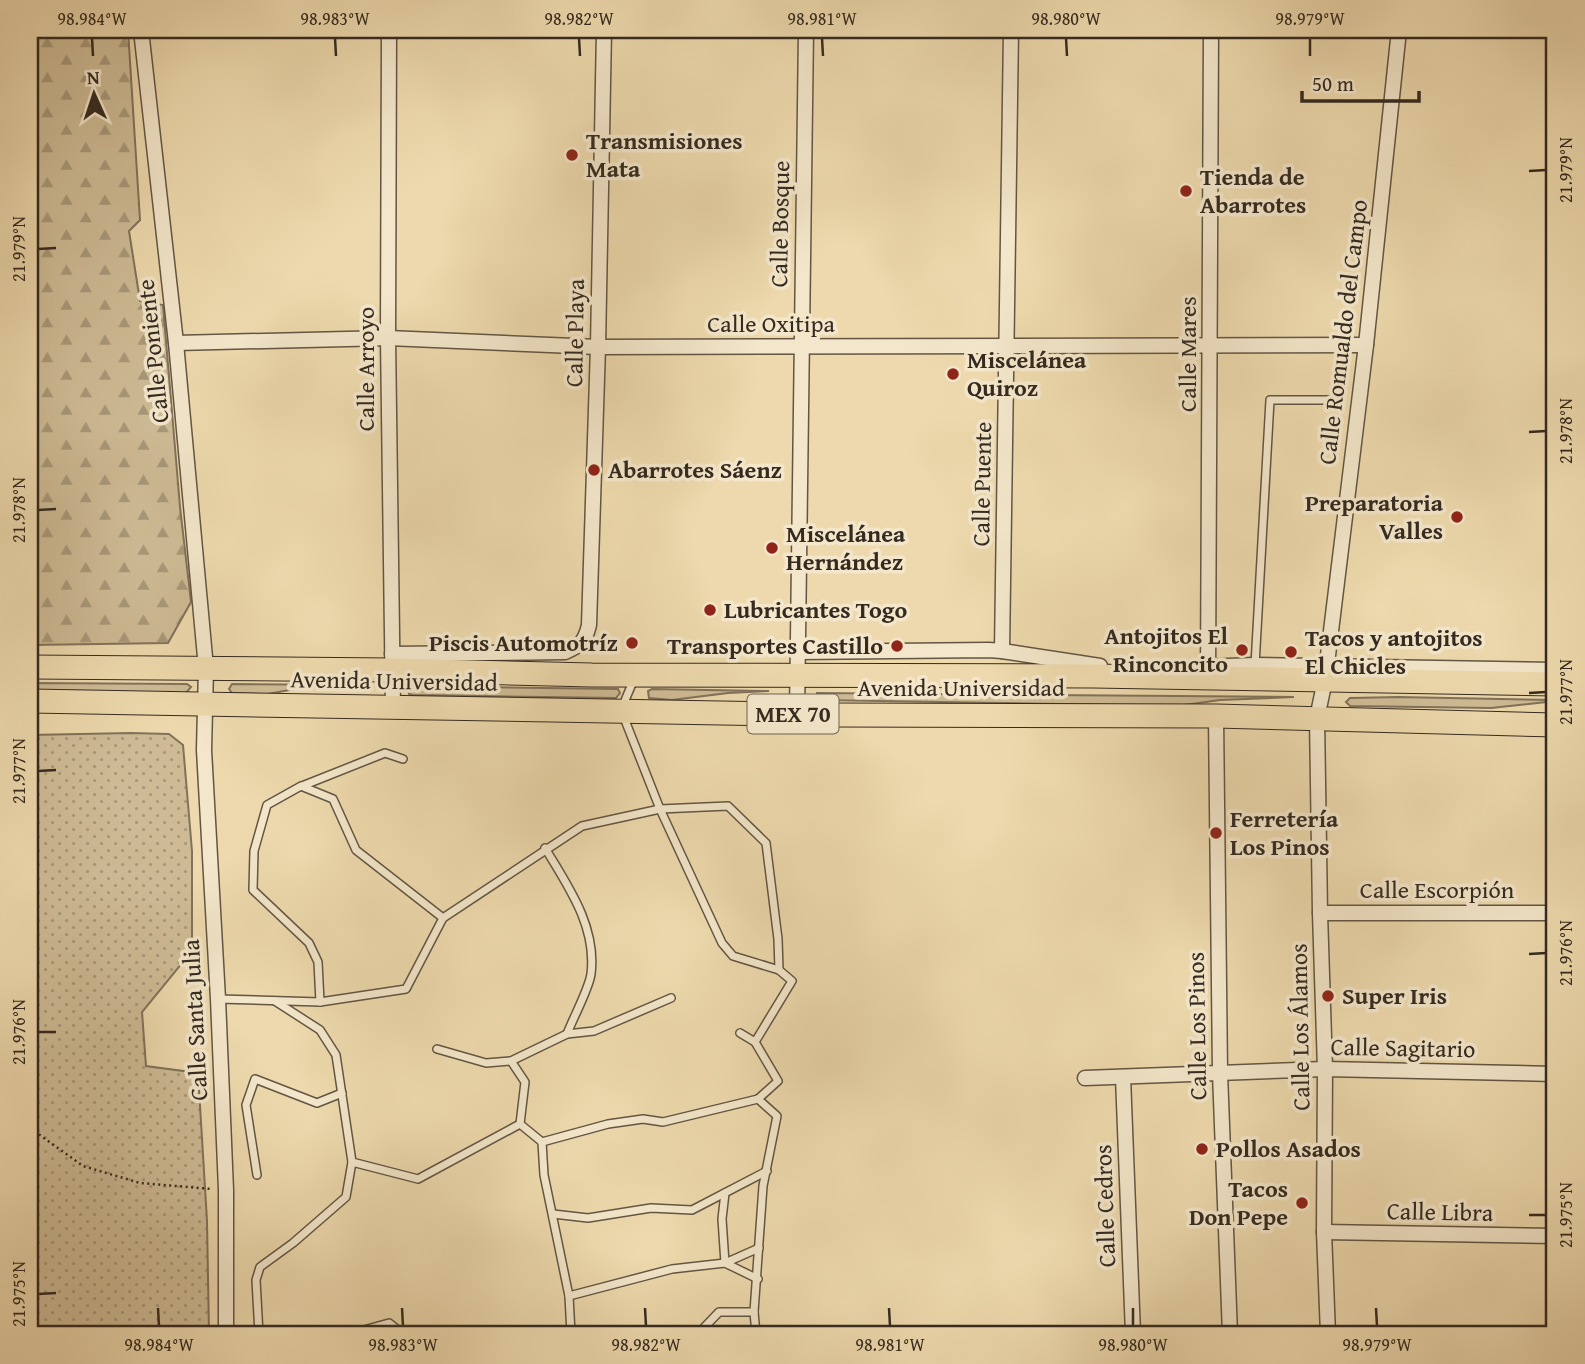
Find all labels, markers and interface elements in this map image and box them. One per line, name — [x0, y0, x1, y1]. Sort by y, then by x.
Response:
text: 98.984°W — [57, 5, 127, 32]
text: 98.983°W — [300, 5, 370, 32]
text: 98.982°W — [544, 5, 614, 32]
text: 98.981°W — [787, 5, 857, 32]
text: 98.980°W — [1031, 5, 1101, 32]
text: 98.979°W — [1275, 5, 1345, 32]
north arrow — [60, 60, 130, 130]
scale bar — [1302, 60, 1419, 104]
text: N — [86, 63, 100, 91]
text: 50 m — [1312, 68, 1354, 99]
place label: Transmisiones Mata — [586, 123, 743, 186]
text: 21.979°N — [1552, 137, 1579, 203]
marker: Transmisiones Mata — [564, 147, 580, 163]
place label: Tienda de Abarrotes — [1200, 159, 1306, 222]
street label: Calle Bosque — [761, 160, 798, 288]
marker: Tienda de Abarrotes — [1178, 183, 1194, 199]
street label: Calle Romualdo del Campo — [1309, 197, 1376, 466]
text: 21.979°N — [5, 216, 32, 282]
street label: Calle Poniente — [128, 277, 177, 425]
street label: Calle Playa — [556, 278, 593, 387]
street label: Calle Mares — [1170, 296, 1205, 412]
street label: Calle Oxitipa — [707, 306, 835, 341]
street label: Calle Arroyo — [348, 307, 383, 431]
place label: Miscelánea Quiroz — [967, 342, 1087, 405]
marker: Miscelánea Quiroz — [945, 366, 961, 382]
text: 21.978°N — [1552, 398, 1579, 464]
street label: Calle Puente — [963, 421, 1000, 547]
place label: Abarrotes Sáenz — [608, 452, 782, 487]
marker: Abarrotes Sáenz — [586, 462, 602, 478]
text: 21.978°N — [5, 477, 32, 543]
place label: Preparatoria Valles — [1305, 485, 1444, 548]
marker: Preparatoria Valles — [1449, 509, 1465, 525]
place label: Miscelánea Hernández — [786, 516, 906, 579]
marker: Miscelánea Hernández — [764, 540, 780, 556]
place label: Lubricantes Togo — [724, 592, 908, 627]
marker: Lubricantes Togo — [702, 602, 718, 618]
place label: Antojitos El Rinconcito — [1104, 618, 1229, 681]
place label: Tacos y antojitos El Chicles — [1305, 620, 1483, 683]
place label: Piscis Automotríz — [429, 625, 618, 660]
place label: Transportes Castillo — [667, 628, 883, 663]
marker: Piscis Automotríz — [624, 635, 640, 651]
marker: Transportes Castillo — [889, 638, 905, 654]
marker: Antojitos El Rinconcito — [1234, 642, 1250, 658]
marker: Tacos y antojitos El Chicles — [1283, 644, 1299, 660]
text: 21.977°N — [1552, 659, 1579, 725]
street label: Avenida Universidad — [290, 661, 498, 700]
street label: Avenida Universidad — [857, 670, 1065, 705]
road number: MEX 70 — [748, 694, 838, 734]
text: 21.977°N — [5, 738, 32, 804]
place label: Ferretería Los Pinos — [1230, 801, 1339, 864]
marker: Ferretería Los Pinos — [1208, 825, 1224, 841]
street label: Calle Escorpión — [1360, 872, 1515, 907]
text: 21.976°N — [1552, 920, 1579, 986]
street label: Calle Santa Julia — [173, 938, 216, 1102]
street label: Calle Los Álamos — [1281, 943, 1318, 1111]
street label: Calle Los Pinos — [1178, 952, 1215, 1100]
place label: Super Iris — [1342, 978, 1447, 1013]
marker: Super Iris — [1320, 988, 1336, 1004]
text: 21.976°N — [5, 999, 32, 1065]
street label: Calle Sagitario — [1330, 1029, 1476, 1066]
place label: Pollos Asados — [1216, 1131, 1361, 1166]
marker: Pollos Asados — [1194, 1141, 1210, 1157]
street label: Calle Cedros — [1085, 1144, 1124, 1268]
place label: Tacos Don Pepe — [1189, 1171, 1288, 1234]
text: 21.975°N — [1552, 1182, 1579, 1248]
street label: Calle Libra — [1387, 1193, 1494, 1230]
marker: Tacos Don Pepe — [1294, 1195, 1310, 1211]
text: 21.975°N — [5, 1261, 32, 1327]
text: 98.984°W — [124, 1331, 194, 1358]
text: 98.983°W — [368, 1331, 438, 1358]
text: 98.982°W — [611, 1331, 681, 1358]
text: 98.981°W — [855, 1331, 925, 1358]
text: 98.980°W — [1098, 1331, 1168, 1358]
text: 98.979°W — [1342, 1331, 1412, 1358]

